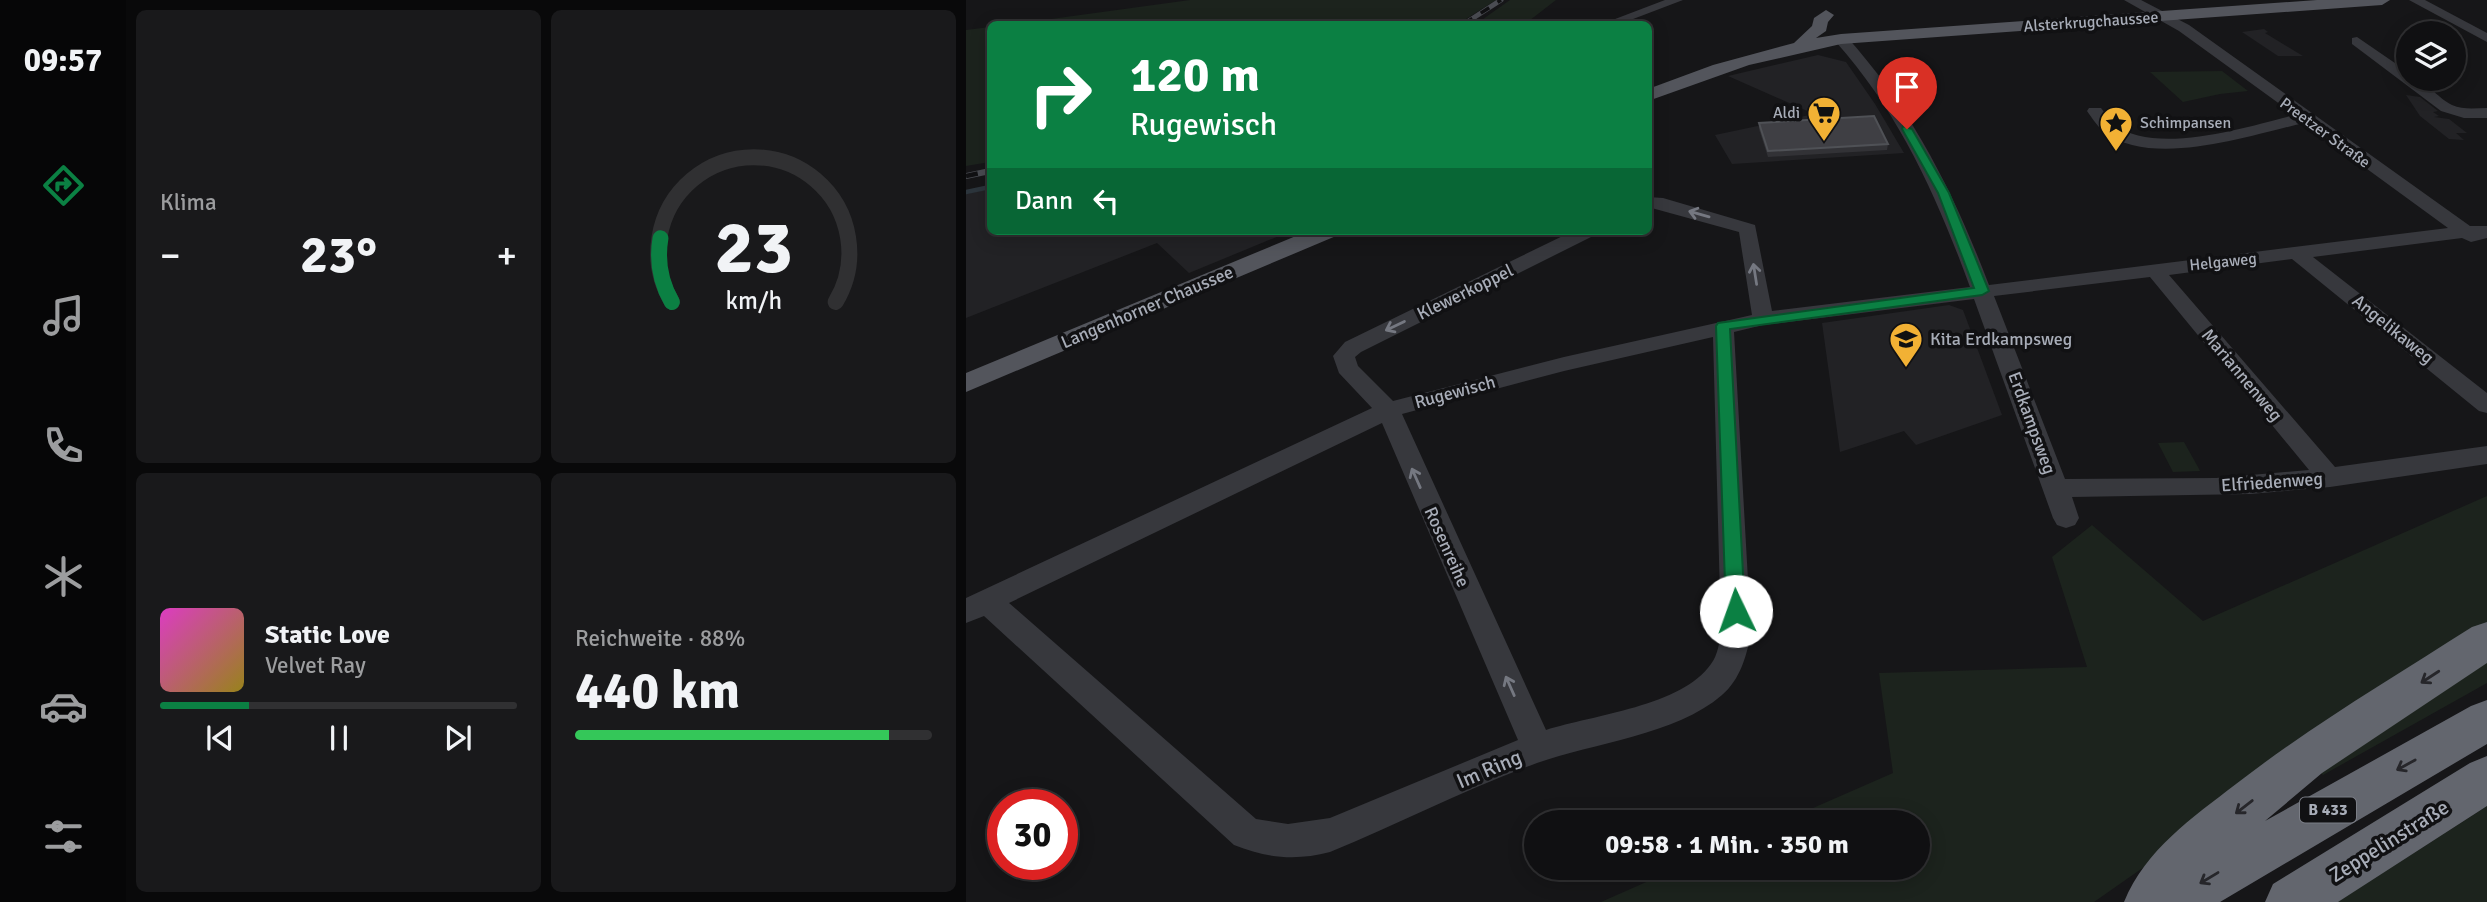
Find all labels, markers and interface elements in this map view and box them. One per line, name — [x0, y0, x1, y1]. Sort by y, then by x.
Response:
street label: Alsterkrugchaussee — [2023, 7, 2159, 37]
map controls — [2396, 21, 2466, 91]
button: layers — [2396, 21, 2466, 91]
text: 09:57 — [24, 41, 102, 80]
text: 120 m — [1130, 45, 1260, 105]
icon: right — [1015, 49, 1106, 140]
pin — [1877, 57, 1937, 129]
icon: arrive — [1888, 68, 1926, 106]
street label: Preetzer Straße — [2276, 93, 2374, 173]
supermarket icon: Aldi — [1805, 94, 1843, 143]
place label: Aldi — [1773, 103, 1800, 123]
place icon: Schimpansen — [2097, 104, 2135, 153]
text: Rugewisch — [1130, 105, 1277, 144]
place label: Schimpansen — [2140, 113, 2231, 133]
icon: directions — [39, 161, 88, 210]
icon: left — [1087, 182, 1125, 220]
text: Dann — [1015, 185, 1073, 217]
text: Klima — [160, 188, 217, 217]
text: 23 — [714, 205, 793, 294]
one-way arrow — [1688, 207, 1710, 220]
text: 23° — [300, 223, 377, 287]
text: − — [160, 232, 181, 279]
text: + — [496, 232, 517, 279]
street label: Helgaweg — [2188, 249, 2258, 275]
street label: Klewerkoppel — [1413, 259, 1517, 325]
street label: Langenhorner Chaussee — [1058, 261, 1236, 353]
one-way arrow — [1748, 263, 1761, 286]
text: km/h — [725, 285, 782, 316]
street label: Angelikaweg — [2348, 289, 2438, 369]
icon: music — [39, 291, 88, 340]
one-way arrow — [1385, 320, 1406, 334]
school or university icon: Kita Erdkampsweg — [1887, 320, 1925, 369]
street label: Mariannenweg — [2197, 324, 2287, 426]
place label: Kita Erdkampsweg — [1930, 328, 2072, 350]
street label: Erdkampsweg — [2003, 369, 2061, 477]
street label: Rugewisch — [1412, 371, 1498, 413]
icon: phone — [39, 421, 88, 470]
street label: Elfriedenweg — [2220, 467, 2324, 497]
one-way arrow — [1409, 468, 1422, 489]
street label: Rosenreihe — [1420, 503, 1474, 591]
icon: climate — [39, 552, 88, 601]
position arrow — [1699, 574, 1773, 648]
text: Static Love — [265, 619, 390, 651]
text: Reichweite · 88% — [575, 624, 745, 653]
text: Velvet Ray — [265, 651, 366, 680]
text: 440 km — [575, 659, 740, 723]
one-way arrow — [2421, 670, 2440, 684]
one-way arrow — [1503, 675, 1516, 697]
icon: car — [39, 682, 88, 731]
icon: previous — [201, 719, 239, 757]
icon: pause — [320, 719, 358, 757]
icon: next — [439, 719, 477, 757]
street label: Im Ring — [1452, 744, 1526, 794]
one-way arrow — [2396, 759, 2417, 772]
speed limit sign: 30 — [987, 789, 1078, 880]
street label: Zeppelinstraße — [2324, 794, 2454, 888]
road number: B 433 — [2300, 797, 2356, 822]
one-way arrow — [2235, 800, 2253, 815]
icon: filters — [39, 812, 88, 861]
text: 09:58 · 1 Min. · 350 m — [1605, 829, 1849, 861]
one-way arrow — [2199, 872, 2219, 886]

